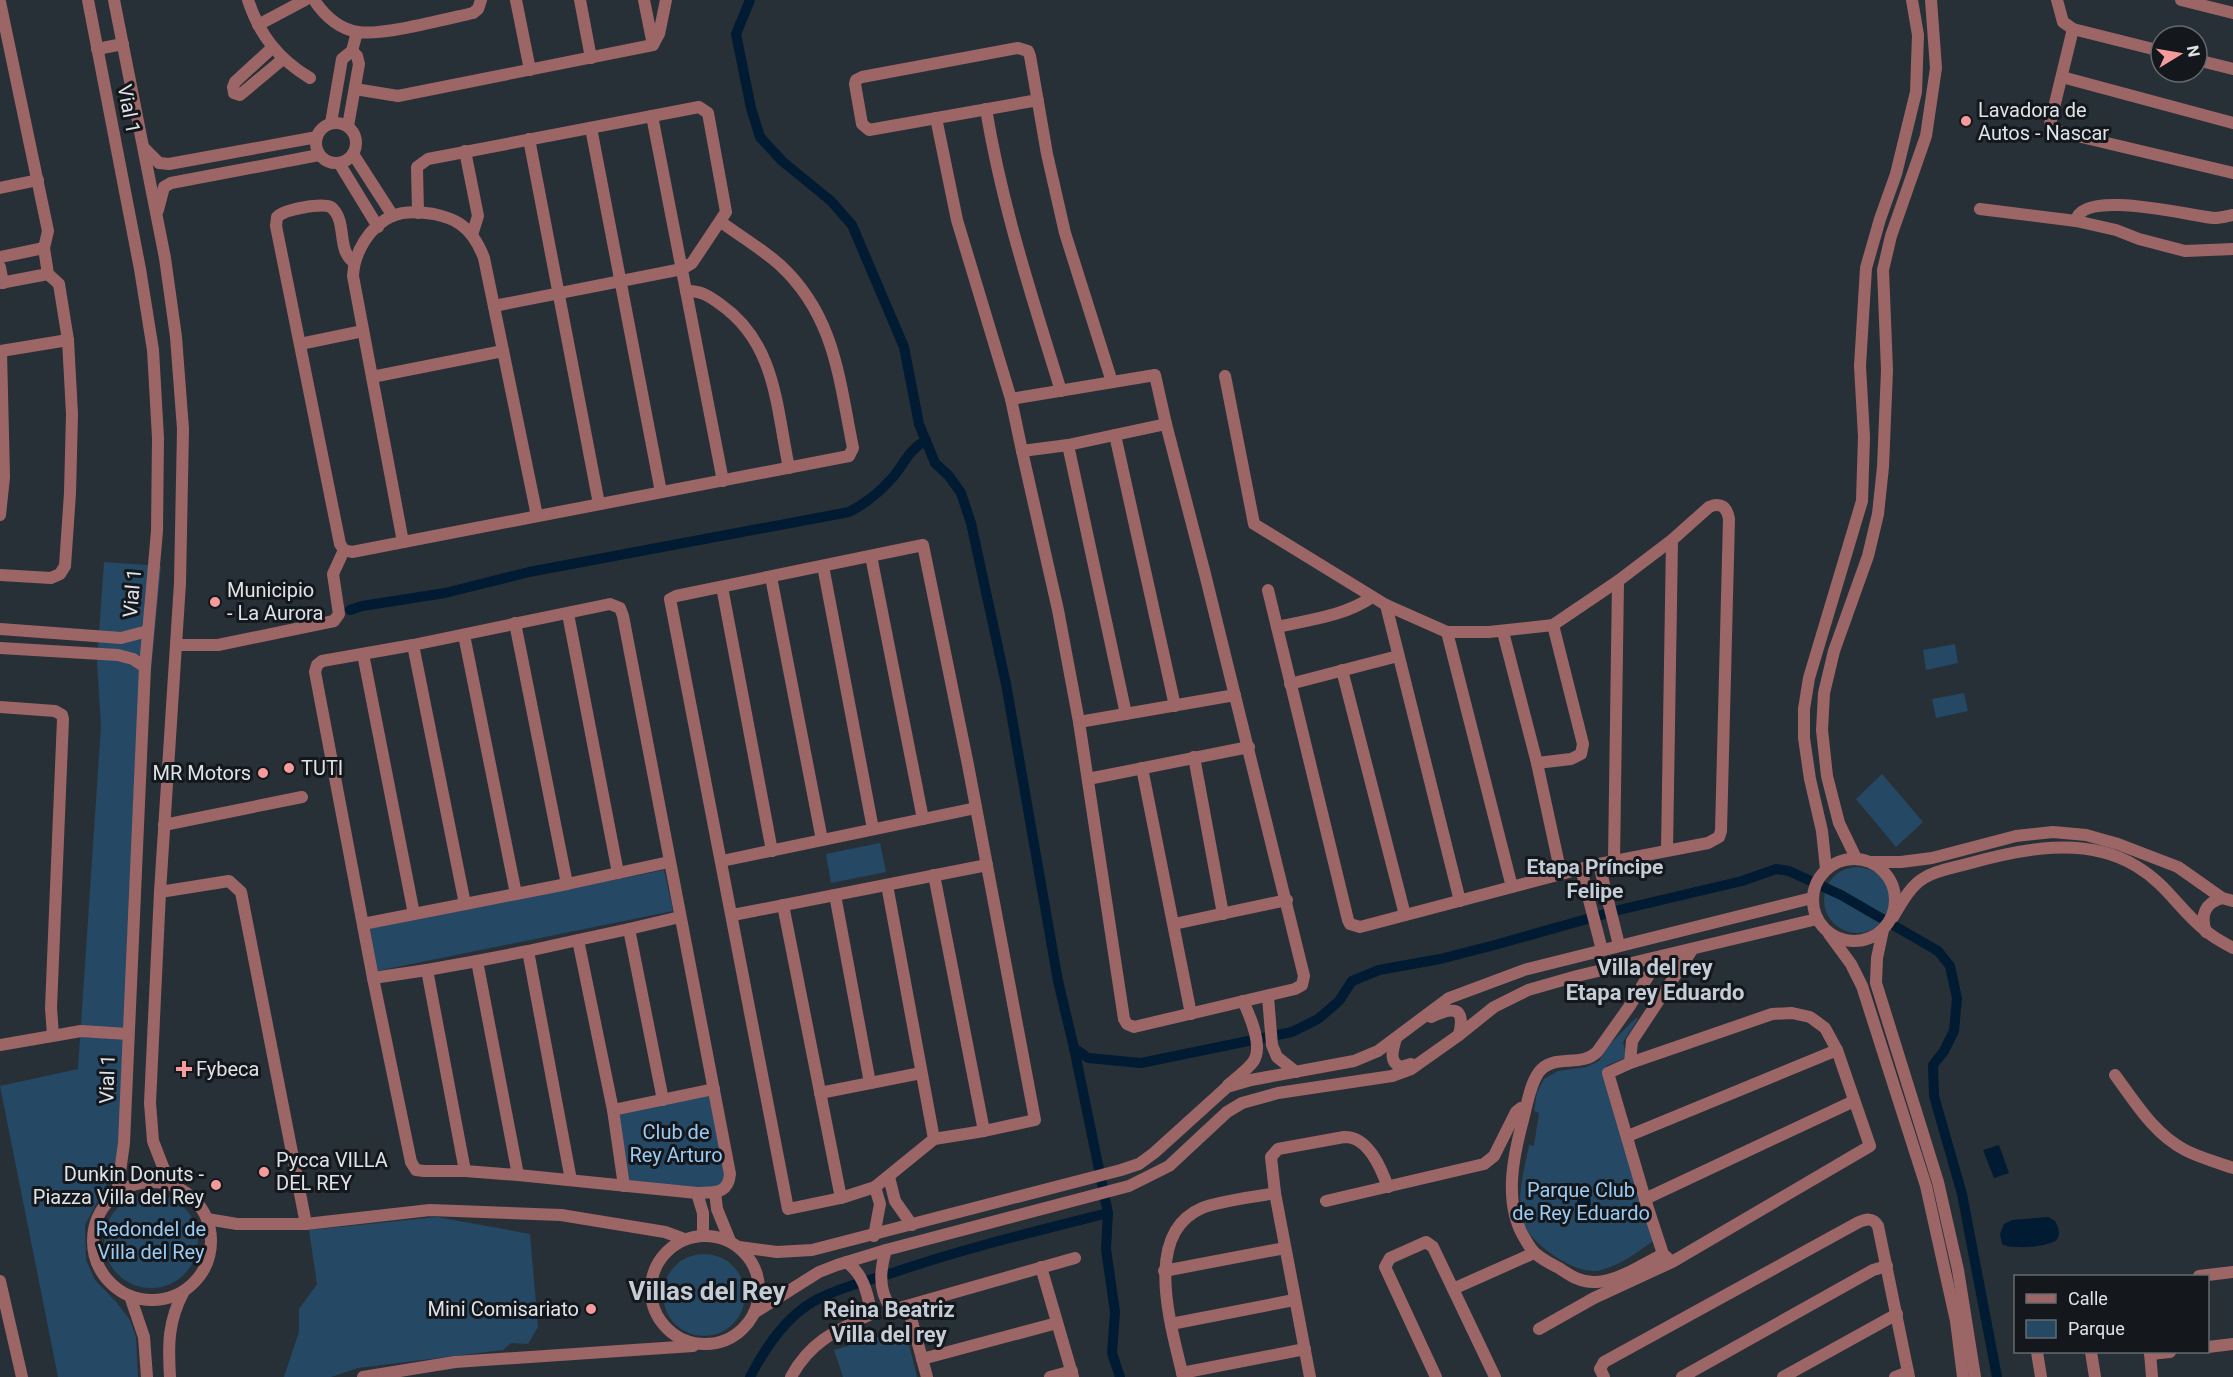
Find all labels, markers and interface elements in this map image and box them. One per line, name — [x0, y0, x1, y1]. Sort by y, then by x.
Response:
north arrow — [2149, 24, 2209, 84]
text: N — [2183, 44, 2204, 59]
street label: Vial 1 — [112, 82, 146, 136]
place label: Lavadora de Autos - Nascar — [1978, 98, 2109, 145]
marker: Lavadora de Autos - Nascar — [1959, 114, 1973, 128]
street label: Vial 1 — [118, 567, 146, 619]
place label: Municipio - La Aurora — [227, 578, 323, 625]
marker: Municipio - La Aurora — [208, 595, 222, 609]
place label: TUTI — [301, 756, 343, 780]
place label: MR Motors — [153, 761, 251, 785]
marker: TUTI — [282, 761, 296, 775]
marker: MR Motors — [256, 766, 270, 780]
district label: Etapa Príncipe Felipe — [1527, 855, 1663, 903]
district label: Villa del rey Etapa rey Eduardo — [1566, 955, 1744, 1005]
street label: Vial 1 — [94, 1054, 120, 1104]
place label: Fybeca — [196, 1057, 259, 1081]
marker: Fybeca — [177, 1062, 191, 1076]
park label: Club de Rey Arturo — [629, 1120, 723, 1167]
place label: Pycca VILLA DEL REY — [276, 1148, 388, 1195]
place label: Dunkin Donuts - Piazza Villa del Rey — [33, 1162, 205, 1209]
marker: Pycca VILLA DEL REY — [257, 1165, 271, 1179]
marker: Dunkin Donuts - Piazza Villa del Rey — [209, 1178, 223, 1192]
park label: Parque Club de Rey Eduardo — [1512, 1178, 1650, 1225]
park label: Redondel de Villa del Rey — [96, 1217, 206, 1264]
legend — [2014, 1275, 2209, 1353]
district label: Villas del Rey — [628, 1276, 786, 1306]
text: Calle — [2068, 1288, 2108, 1309]
place label: Mini Comisariato — [428, 1297, 579, 1321]
district label: Reina Beatriz Villa del rey — [823, 1297, 955, 1347]
marker: Mini Comisariato — [584, 1302, 598, 1316]
text: Parque — [2068, 1318, 2125, 1339]

